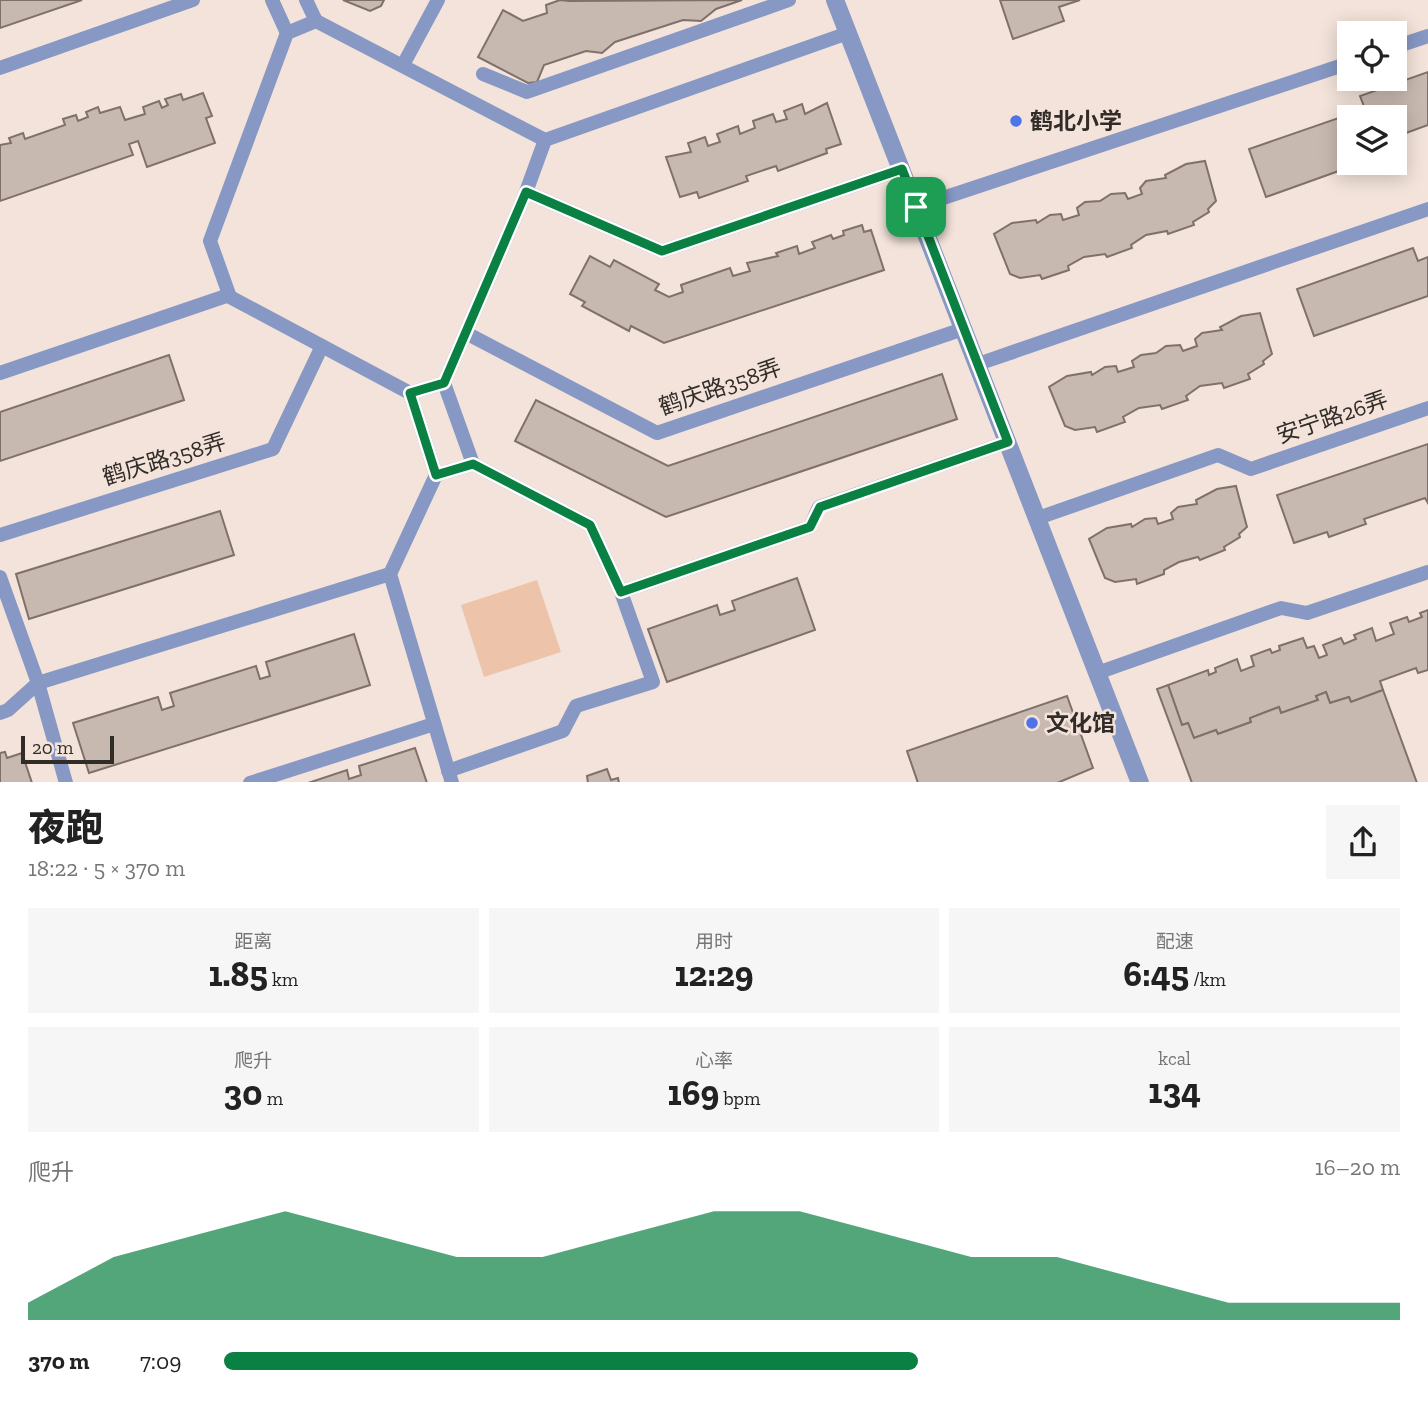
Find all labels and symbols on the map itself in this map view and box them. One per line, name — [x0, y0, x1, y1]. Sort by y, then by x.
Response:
place label: 鹤北小学 — [1030, 107, 1122, 135]
marker: 鹤北小学 — [1008, 113, 1024, 129]
pin — [886, 177, 946, 237]
street label: 鹤庆路358弄 — [655, 353, 785, 421]
street label: 安宁路26弄 — [1273, 385, 1391, 449]
street label: 鹤庆路358弄 — [99, 427, 229, 491]
place label: 文化馆 — [1046, 709, 1115, 737]
marker: 文化馆 — [1024, 715, 1040, 731]
scale bar — [21, 734, 114, 765]

